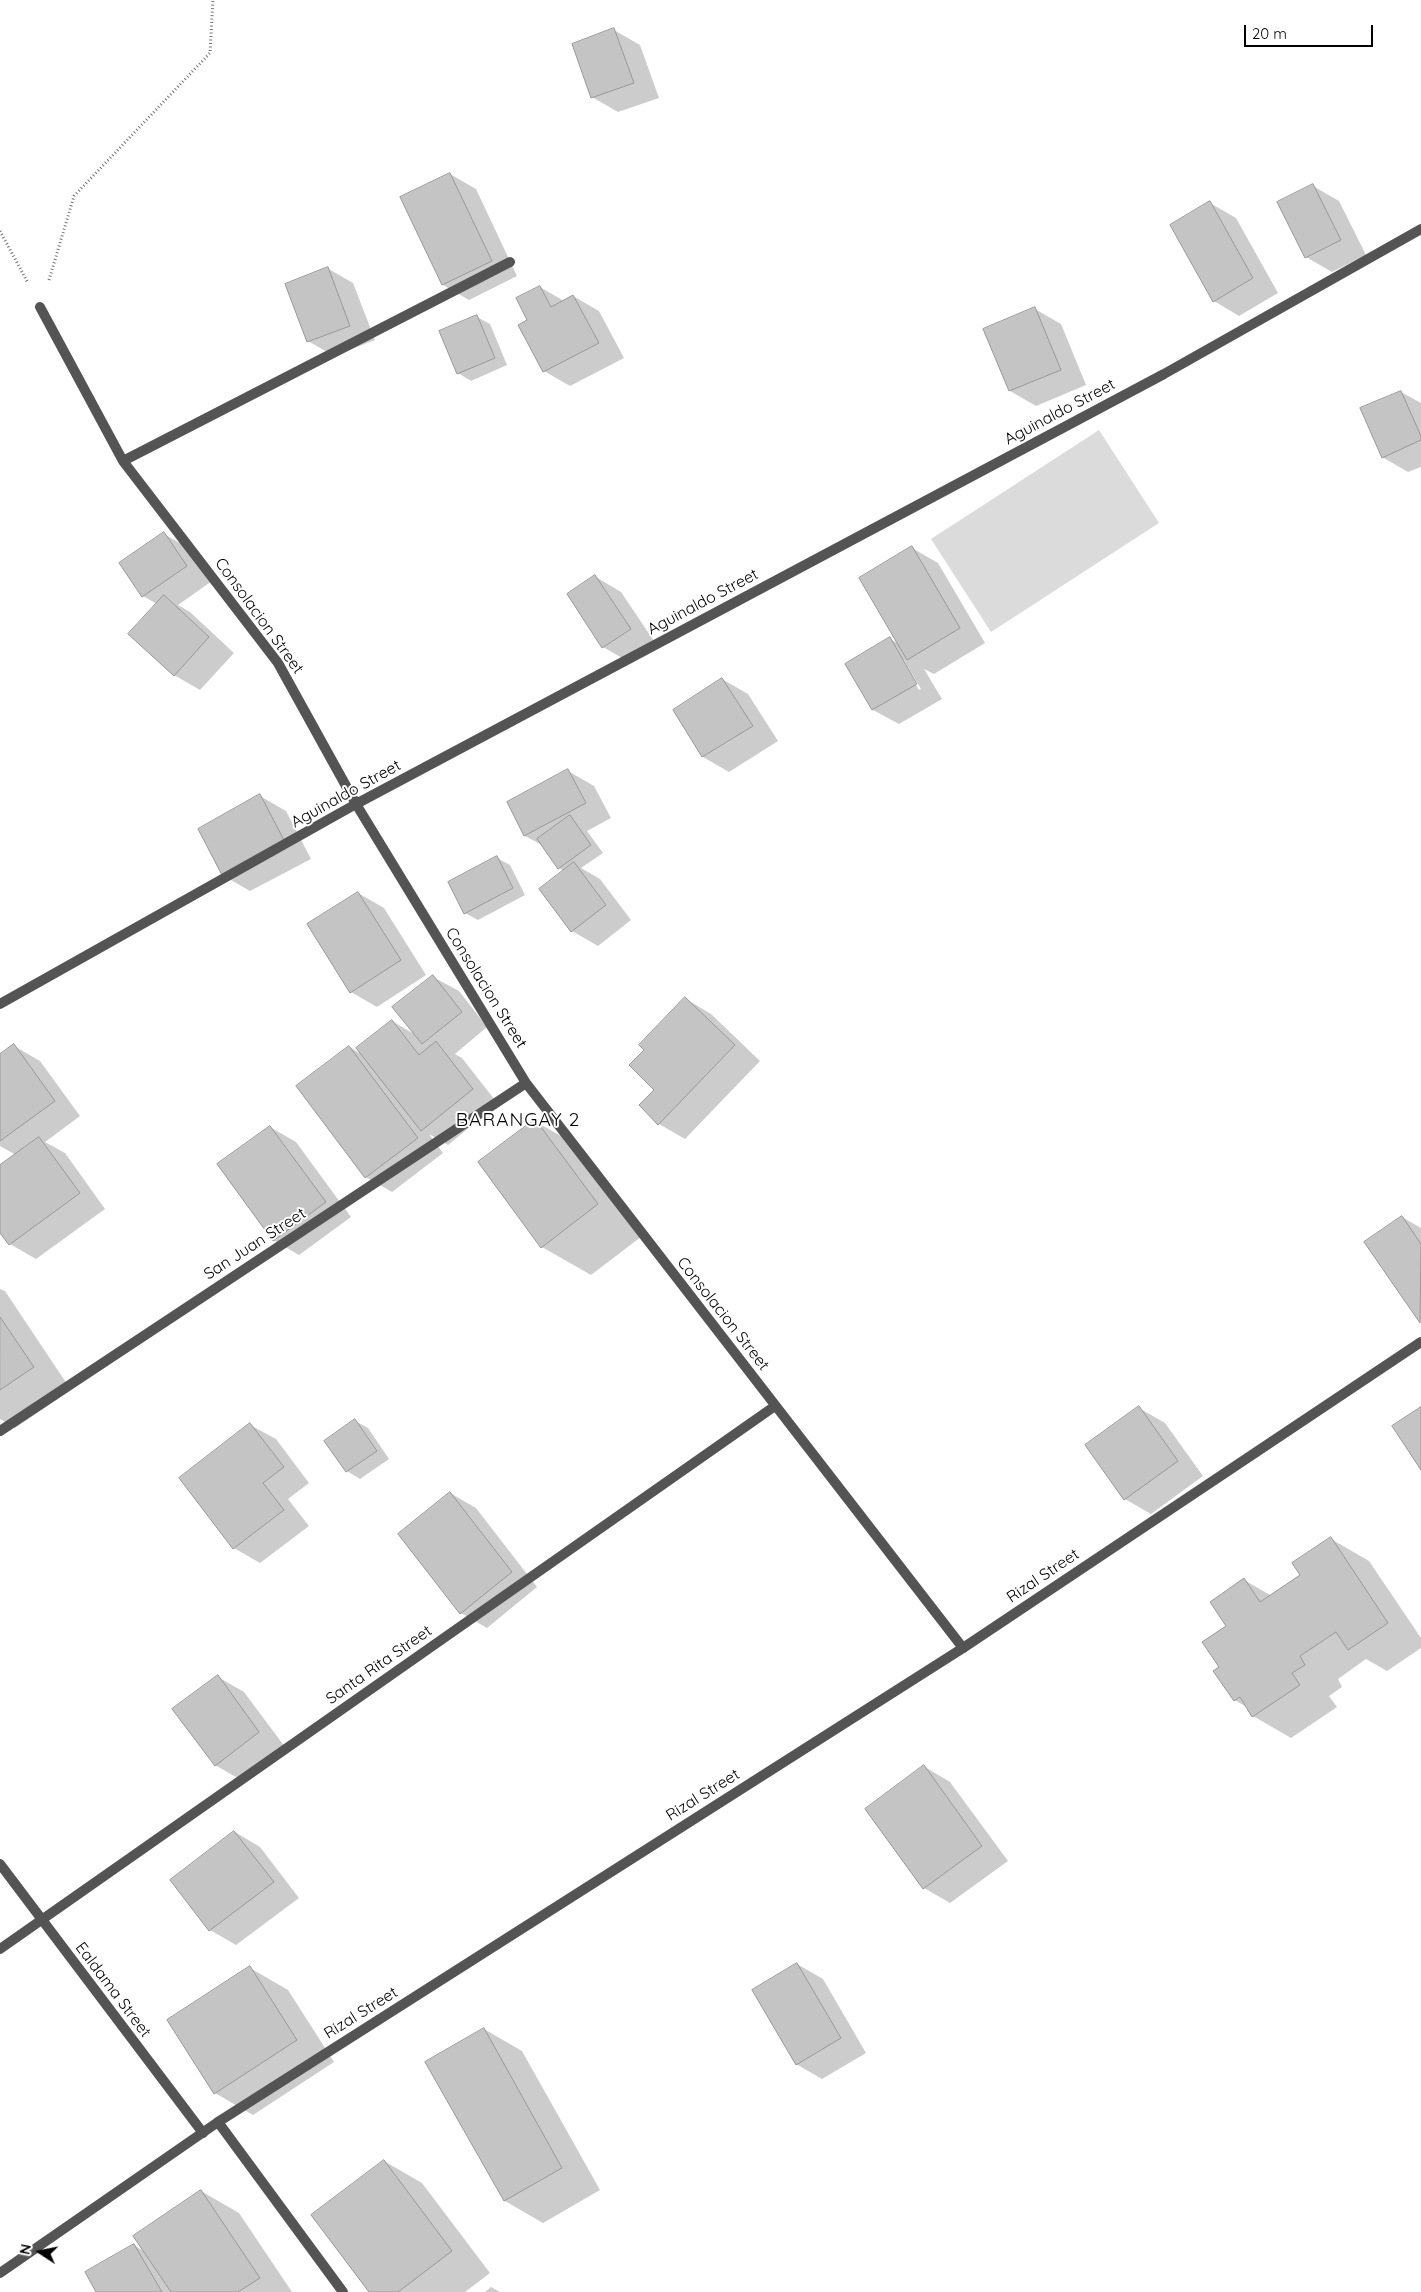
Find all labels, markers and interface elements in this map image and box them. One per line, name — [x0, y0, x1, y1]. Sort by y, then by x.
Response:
scale bar — [1246, 15, 1375, 47]
text: 20 m — [1252, 24, 1287, 43]
street label: Aguinaldo Street — [1001, 375, 1119, 449]
street label: Consolacion Street — [210, 554, 308, 678]
street label: Aguinaldo Street — [644, 565, 762, 639]
street label: Aguinaldo Street — [288, 756, 404, 832]
street label: Consolacion Street — [441, 924, 531, 1052]
district label: BARANGAY 2 — [454, 1109, 582, 1131]
street label: San Juan Street — [200, 1204, 310, 1284]
street label: Consolacion Street — [673, 1253, 773, 1375]
street label: Rizal Street — [1003, 1545, 1083, 1607]
street label: Santa Rita Street — [322, 1621, 436, 1709]
street label: Rizal Street — [663, 1765, 743, 1825]
street label: Ealdama Street — [71, 1939, 155, 2041]
street label: Rizal Street — [321, 1983, 401, 2043]
north arrow — [15, 2227, 65, 2277]
text: N — [15, 2242, 35, 2256]

